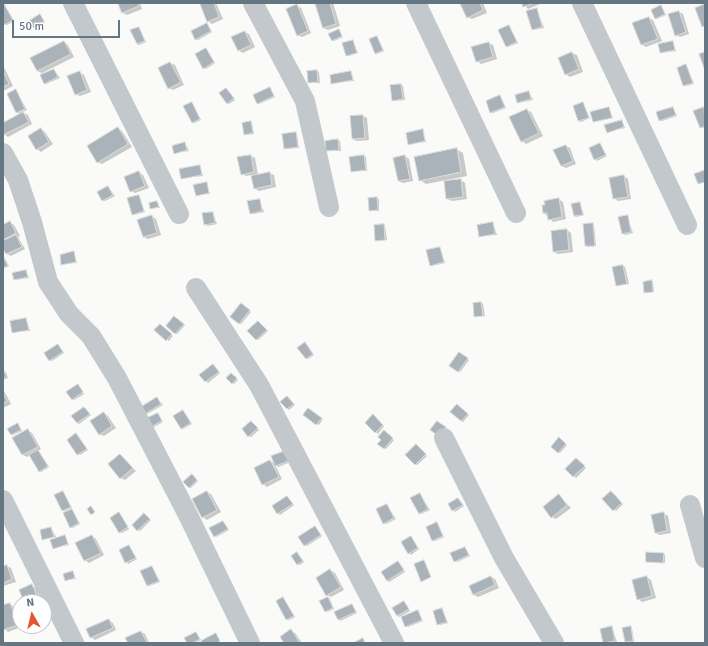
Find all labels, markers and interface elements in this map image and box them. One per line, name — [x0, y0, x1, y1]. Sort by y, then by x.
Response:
scale bar — [14, 12, 122, 38]
text: 50 m — [19, 19, 44, 34]
north arrow — [12, 594, 52, 634]
text: N — [26, 596, 35, 610]

